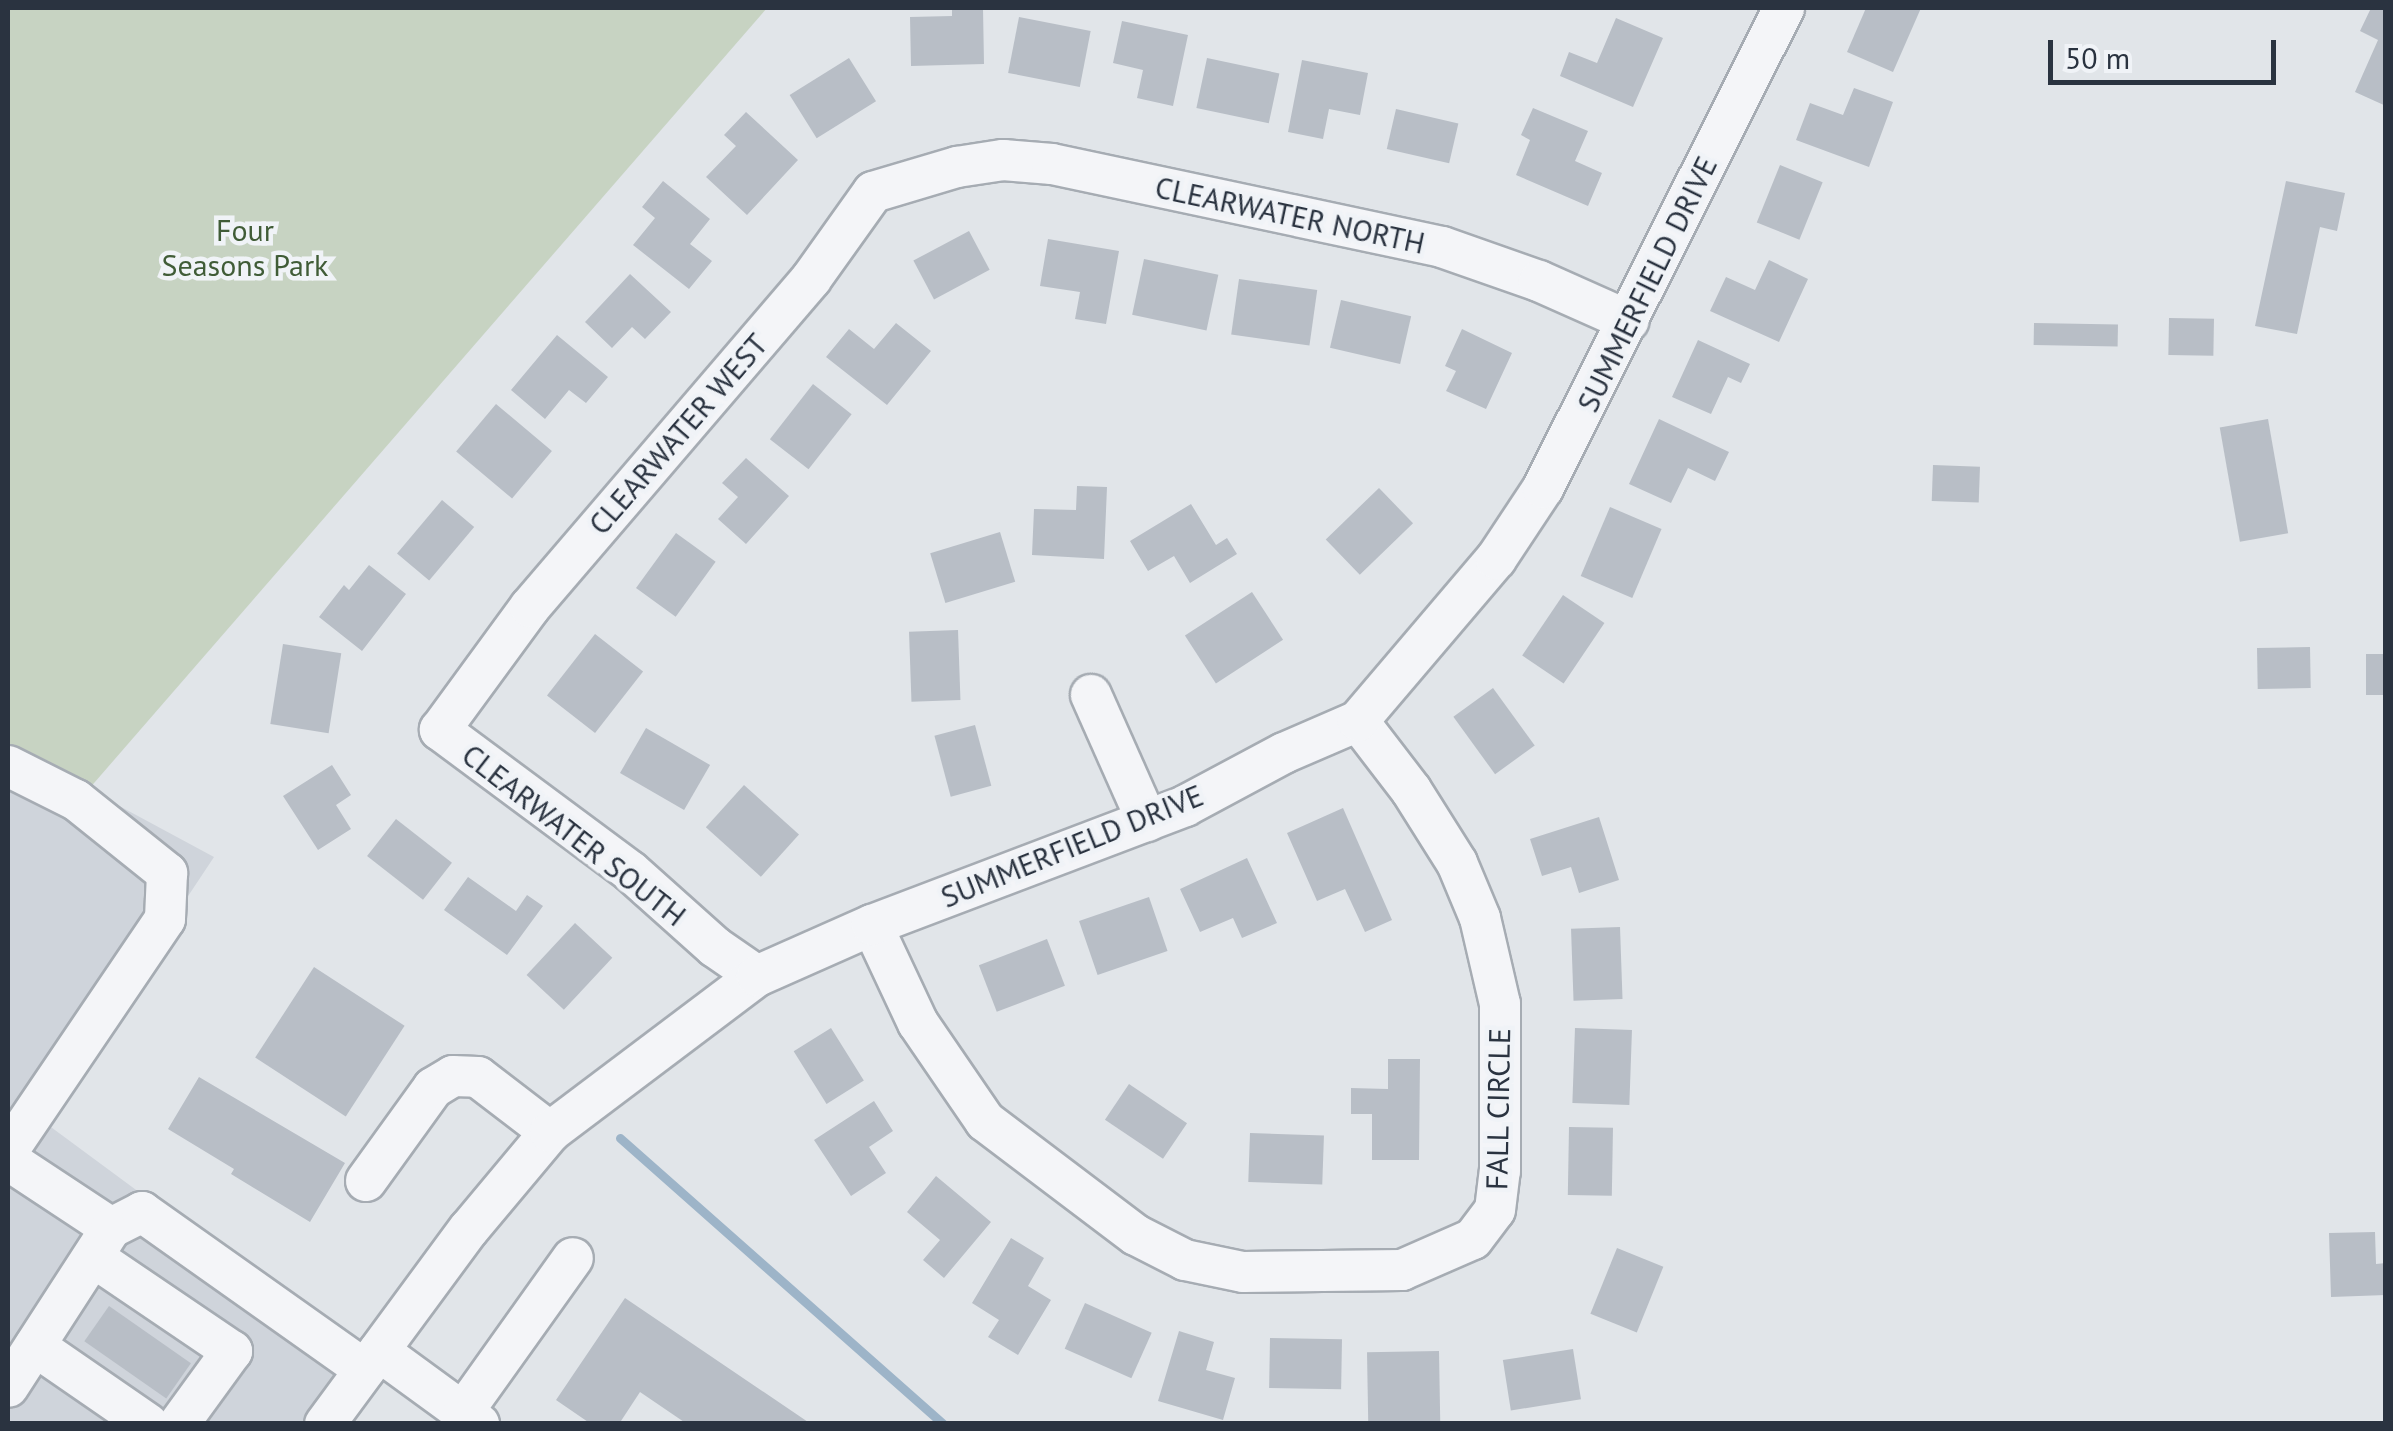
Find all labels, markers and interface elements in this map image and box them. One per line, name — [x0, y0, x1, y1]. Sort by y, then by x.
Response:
scale bar — [2053, 20, 2280, 82]
text: 50 m — [2065, 38, 2130, 77]
street label: SUMMERFIELD DRIVE — [1570, 150, 1724, 418]
street label: CLEARWATER NORTH — [1152, 169, 1428, 261]
park label: Four Seasons Park — [162, 212, 328, 282]
street label: CLEARWATER WEST — [581, 326, 775, 542]
street label: CLEARWATER SOUTH — [455, 737, 693, 933]
street label: SUMMERFIELD DRIVE — [936, 777, 1208, 915]
street label: FALL CIRCLE — [1479, 1027, 1517, 1191]

